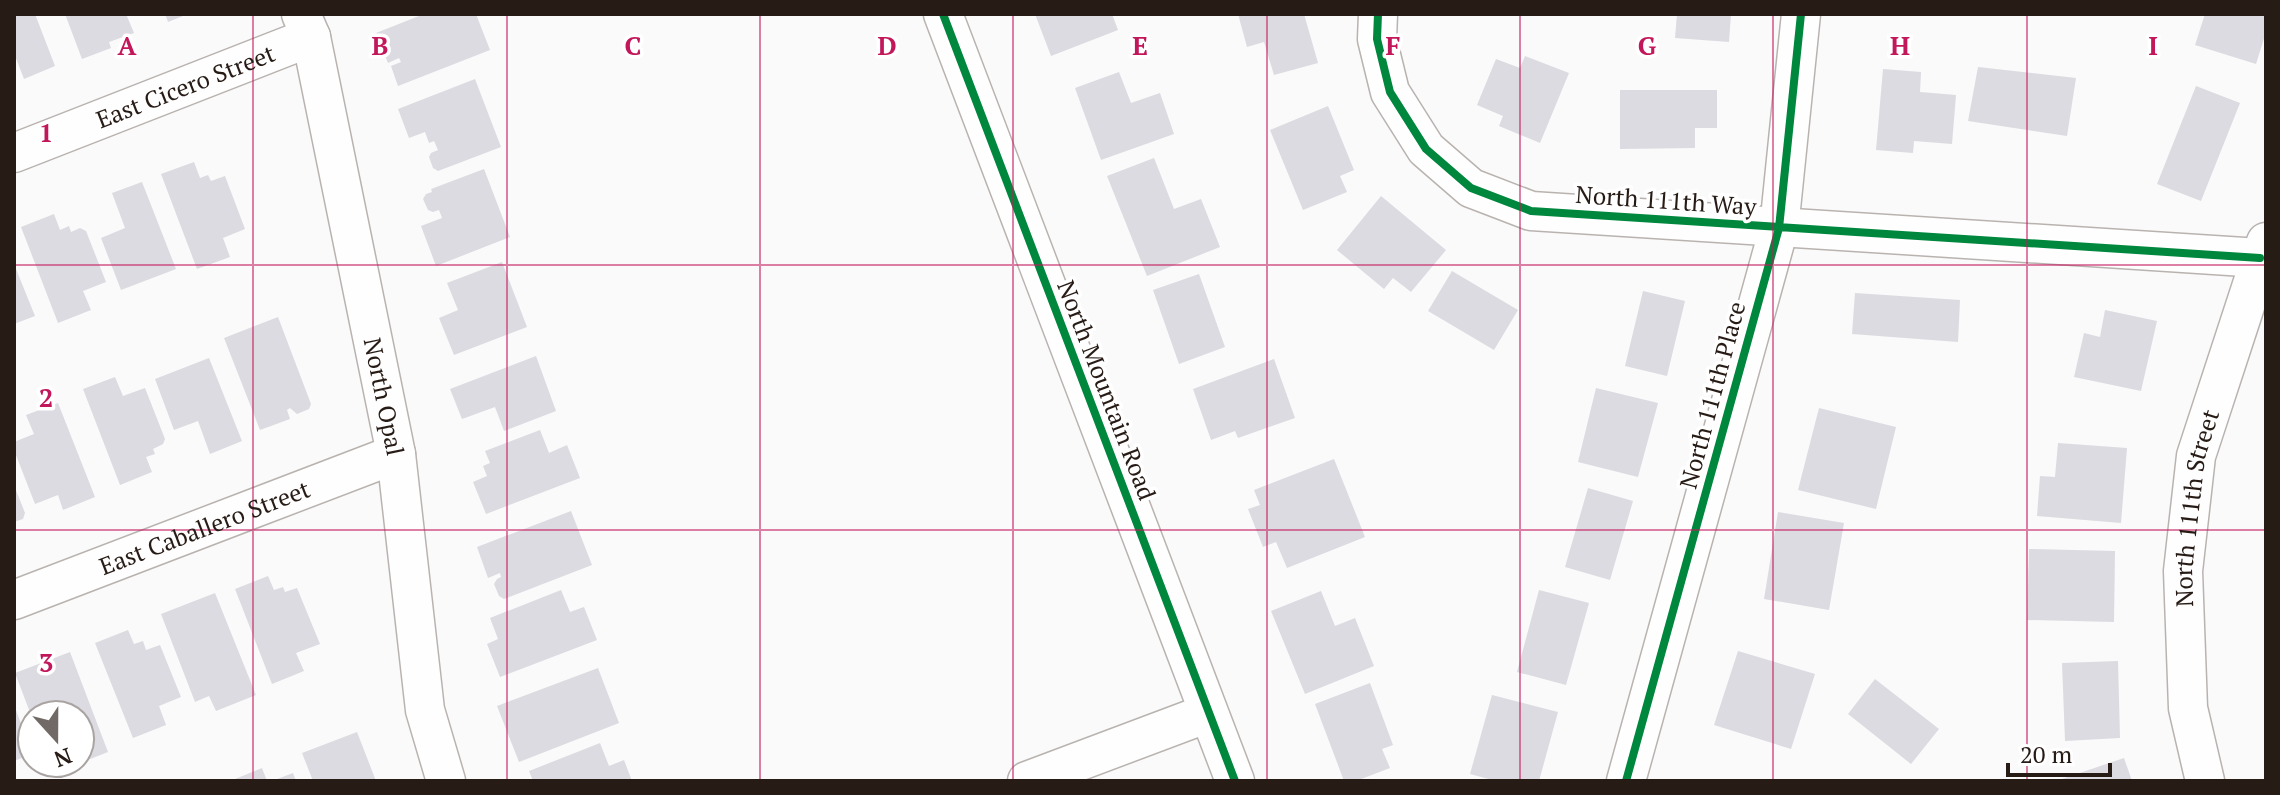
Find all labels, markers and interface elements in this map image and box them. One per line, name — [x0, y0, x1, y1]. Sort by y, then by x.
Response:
text: A — [118, 28, 137, 62]
text: B — [372, 28, 388, 62]
text: C — [625, 28, 641, 62]
text: D — [877, 28, 897, 62]
text: E — [1132, 28, 1148, 62]
text: F — [1386, 28, 1401, 62]
text: G — [1638, 28, 1657, 62]
text: H — [1890, 28, 1910, 62]
text: I — [2148, 28, 2158, 62]
street label: East Cicero Street — [91, 37, 279, 135]
text: 1 — [39, 115, 53, 149]
street label: North 111th Way — [1575, 178, 1758, 222]
street label: North Mountain Road — [1050, 276, 1164, 504]
street label: North 111th Place — [1672, 298, 1752, 492]
street label: North Opal — [357, 335, 412, 458]
text: 2 — [39, 380, 53, 414]
street label: North 111th Street — [2167, 405, 2226, 608]
street label: East Caballero Street — [95, 472, 315, 582]
text: 3 — [39, 645, 53, 679]
north arrow — [16, 699, 96, 779]
scale bar — [2008, 727, 2110, 777]
text: 20 m — [2020, 738, 2072, 770]
text: N — [50, 742, 76, 775]

